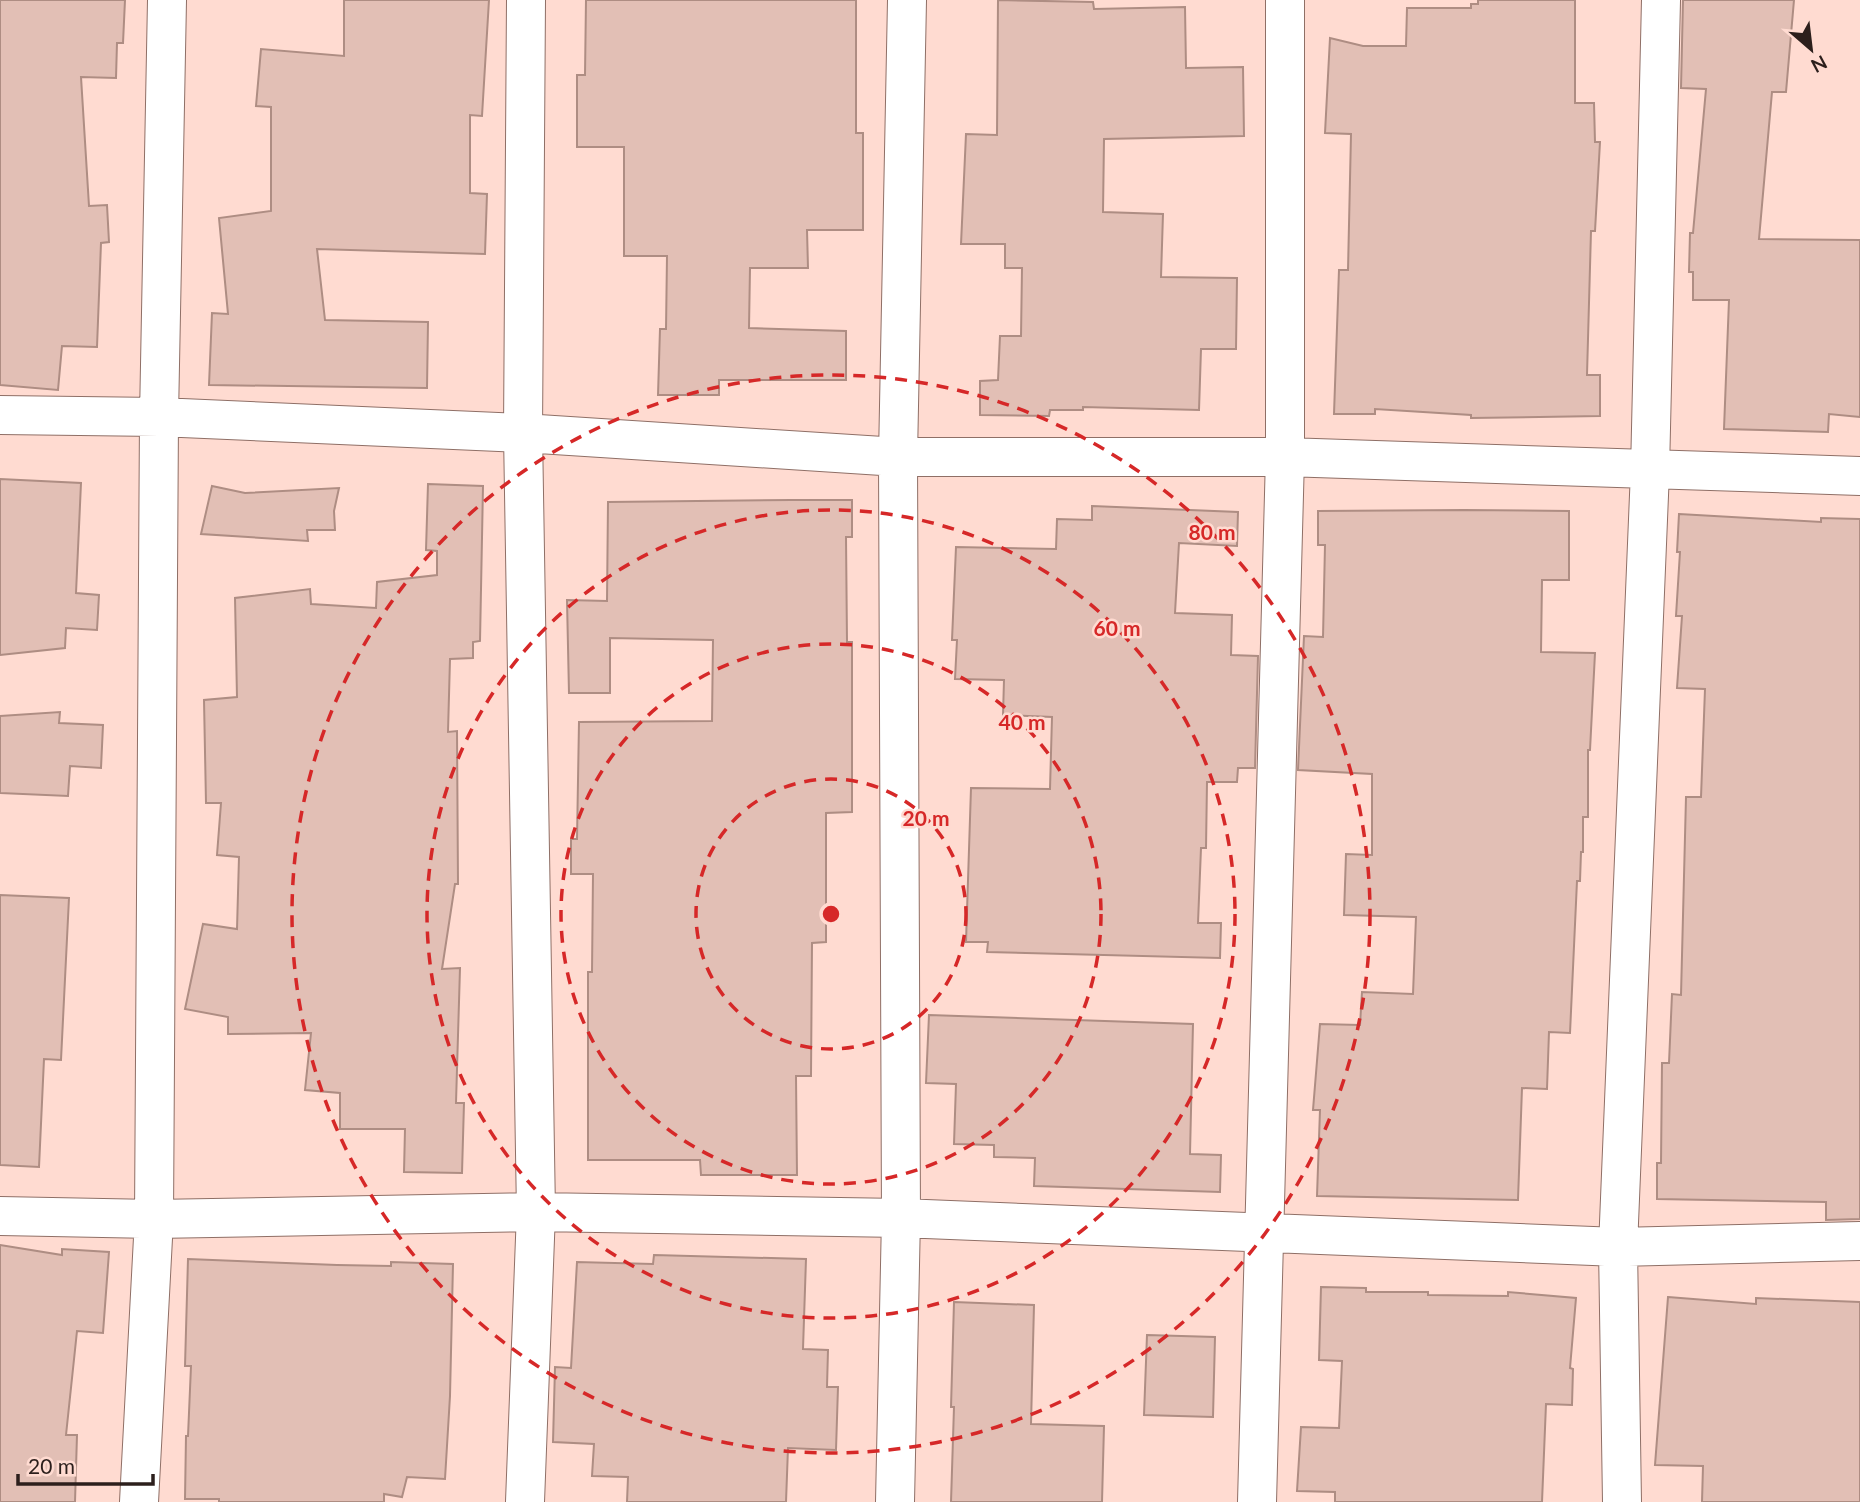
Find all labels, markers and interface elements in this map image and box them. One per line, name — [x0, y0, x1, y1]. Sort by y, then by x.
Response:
north arrow — [1776, 14, 1846, 84]
text: N — [1807, 51, 1831, 78]
text: 80 m — [1188, 519, 1236, 544]
text: 60 m — [1093, 615, 1141, 640]
text: 40 m — [998, 709, 1046, 734]
text: 20 m — [902, 805, 950, 830]
centre of rings — [819, 902, 843, 926]
scale bar — [18, 1442, 152, 1486]
text: 20 m — [28, 1453, 75, 1478]

